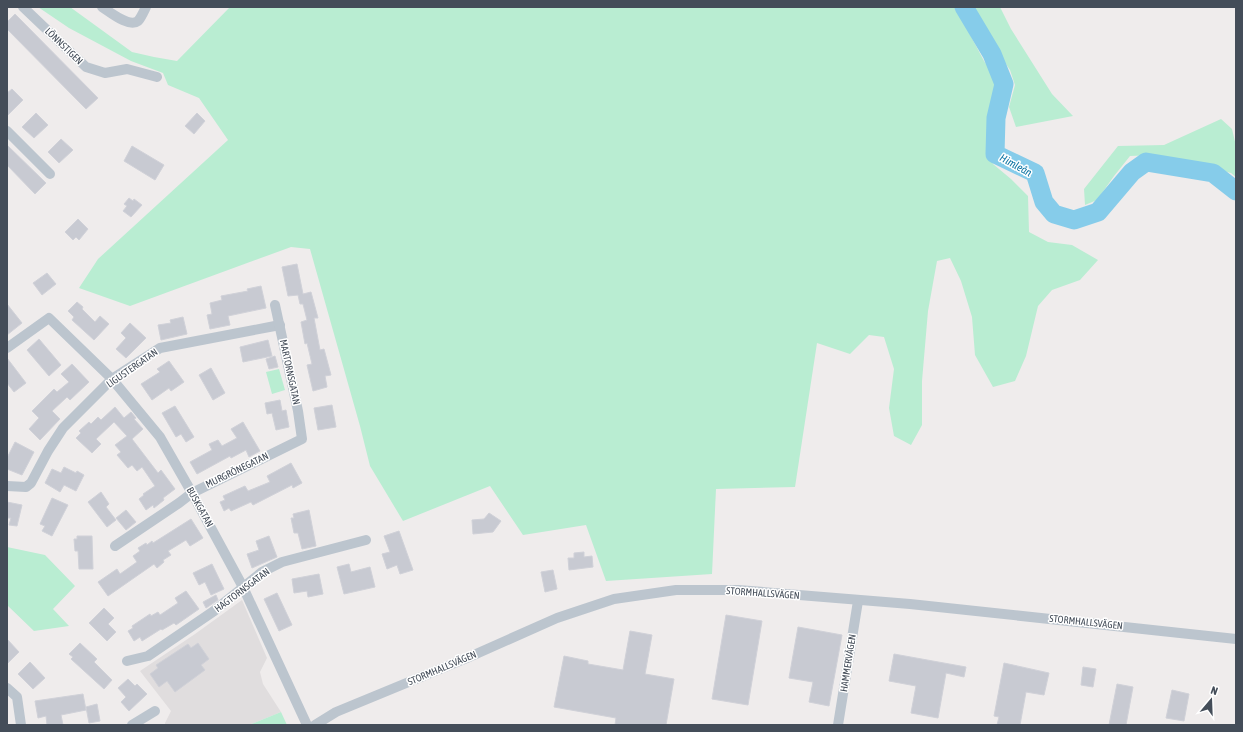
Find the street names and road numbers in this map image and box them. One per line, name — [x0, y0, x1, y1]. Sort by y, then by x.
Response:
street label: LÖNNSTIGEN — [43, 25, 85, 67]
street label: MARTORNSGATAN — [278, 338, 302, 406]
street label: LIGUSTERGATAN — [104, 346, 160, 390]
street label: MURGRÖNEGATAN — [204, 450, 270, 490]
street label: BUSKGATAN — [185, 485, 216, 529]
street label: HAGTORNSGATAN — [212, 566, 272, 614]
street label: STORMHALLSVÄGEN — [726, 585, 800, 601]
street label: STORMHALLSVÄGEN — [1049, 613, 1123, 631]
street label: HAMMERVÄGEN — [838, 633, 858, 693]
street label: STORMHALLSVÄGEN — [406, 649, 478, 687]

